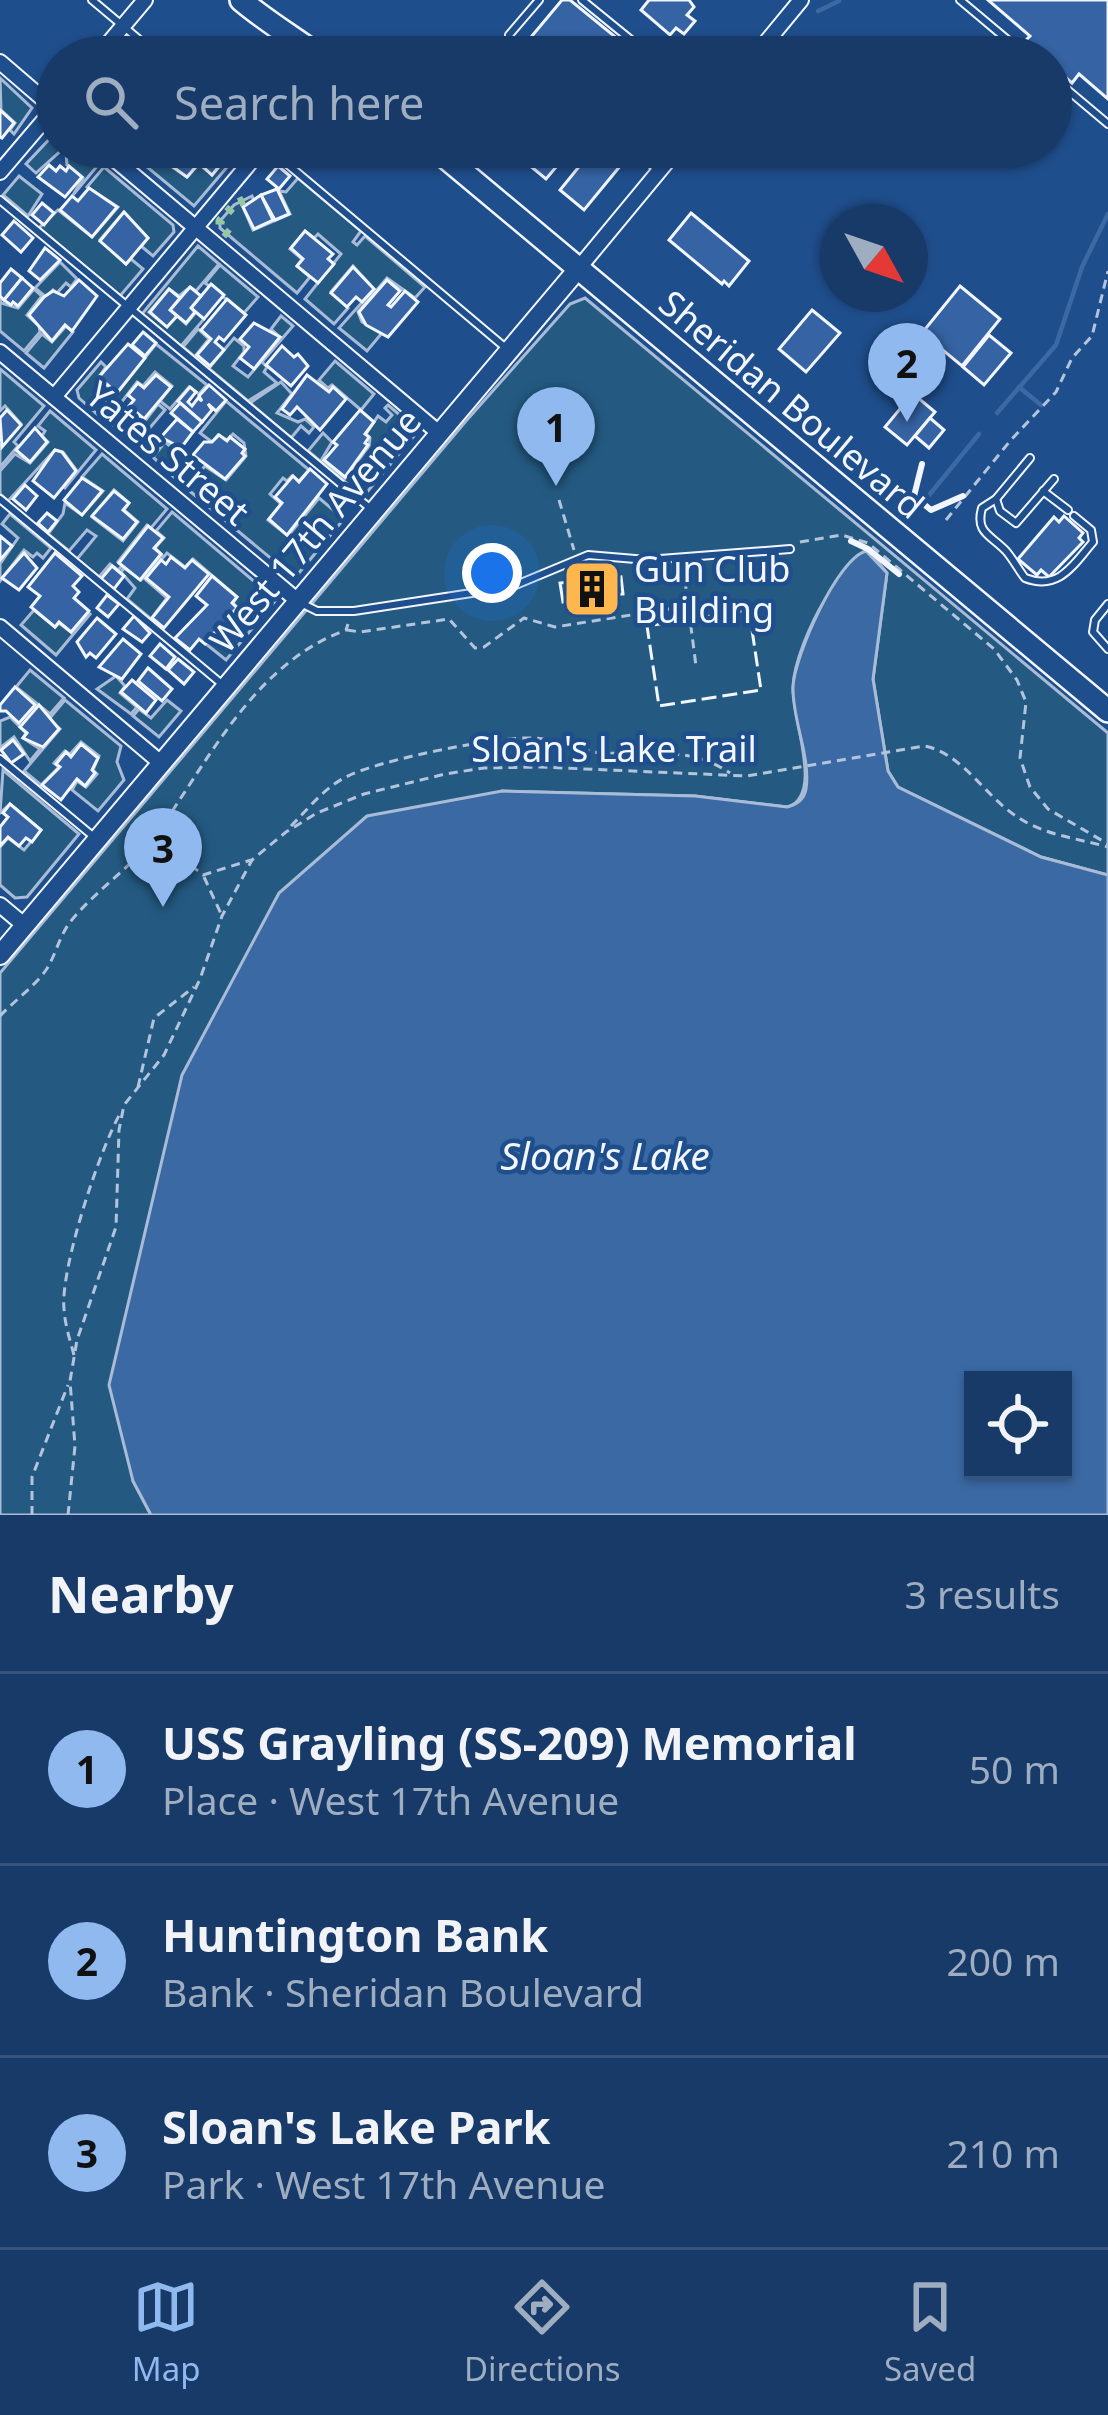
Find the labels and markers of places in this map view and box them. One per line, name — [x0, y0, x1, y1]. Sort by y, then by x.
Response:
pin: 2 — [868, 323, 946, 422]
pin: 1 — [517, 387, 595, 486]
place label: Gun Club Building — [634, 544, 791, 634]
building icon: Gun Club Building — [561, 558, 623, 620]
pin: 3 — [124, 808, 202, 907]

